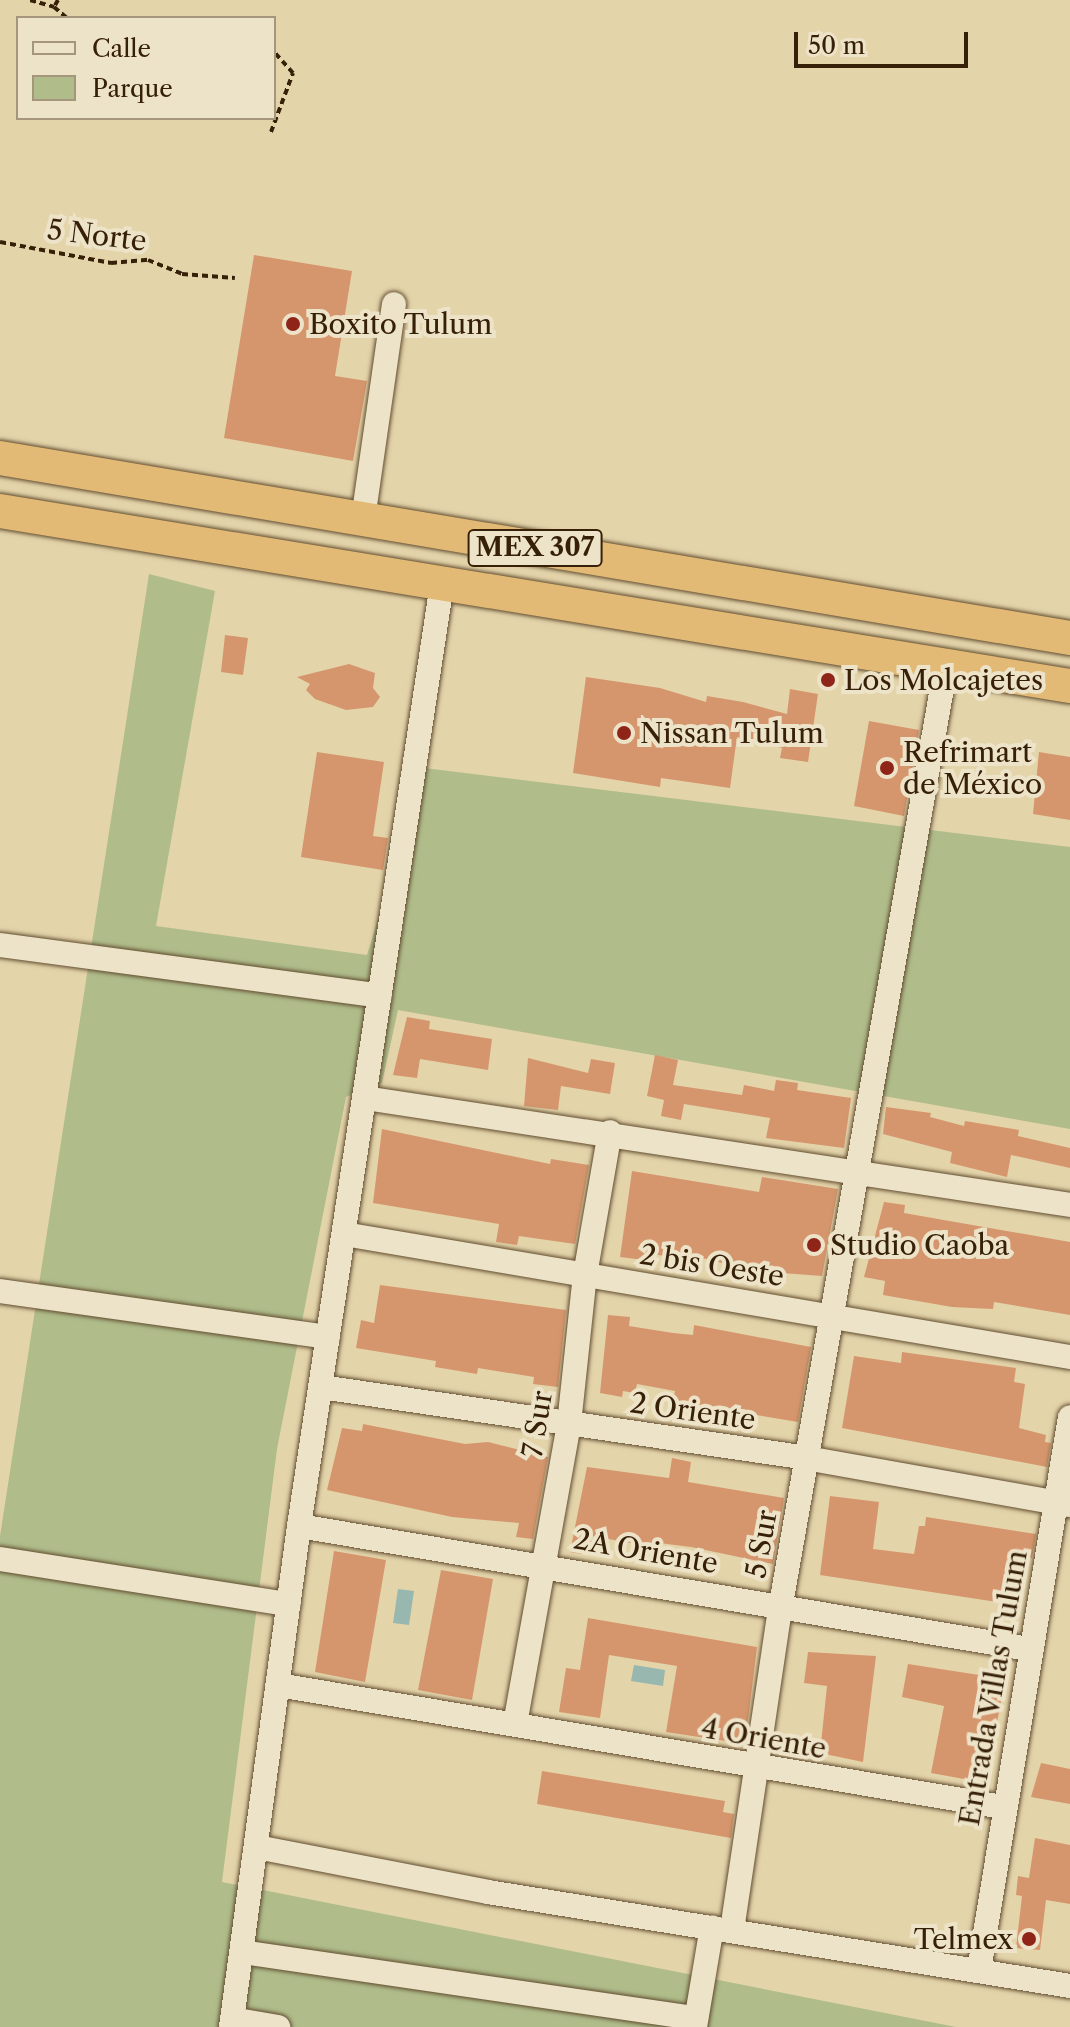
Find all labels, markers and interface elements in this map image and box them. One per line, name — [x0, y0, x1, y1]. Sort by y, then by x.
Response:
legend — [16, 16, 276, 120]
scale bar — [798, 16, 972, 66]
text: 50 m — [808, 31, 865, 60]
text: Calle — [92, 34, 151, 63]
text: Parque — [92, 74, 173, 103]
street label: 5 Norte — [46, 212, 148, 258]
place label: Boxito Tulum — [309, 307, 493, 341]
marker: Boxito Tulum — [284, 315, 302, 333]
road number: MEX 307 — [467, 526, 603, 570]
place label: Los Molcajetes — [844, 663, 1043, 697]
marker: Los Molcajetes — [819, 671, 837, 689]
place label: Nissan Tulum — [640, 716, 824, 750]
marker: Nissan Tulum — [615, 724, 633, 742]
place label: Refrimart de México — [903, 735, 1042, 801]
marker: Refrimart de México — [878, 759, 896, 777]
place label: Studio Caoba — [830, 1228, 1009, 1262]
marker: Studio Caoba — [805, 1236, 823, 1254]
street label: 2 bis Oeste — [638, 1237, 786, 1293]
street label: 2 Oriente — [628, 1386, 758, 1436]
street label: 7 Sur — [515, 1388, 559, 1460]
street label: 5 Sur — [739, 1507, 783, 1581]
street label: 2A Oriente — [571, 1522, 721, 1580]
street label: Entrada Villas Tulum — [952, 1547, 1034, 1829]
street label: 4 Oriente — [699, 1711, 829, 1765]
place label: Telmex — [914, 1922, 1013, 1956]
marker: Telmex — [1020, 1930, 1038, 1948]

